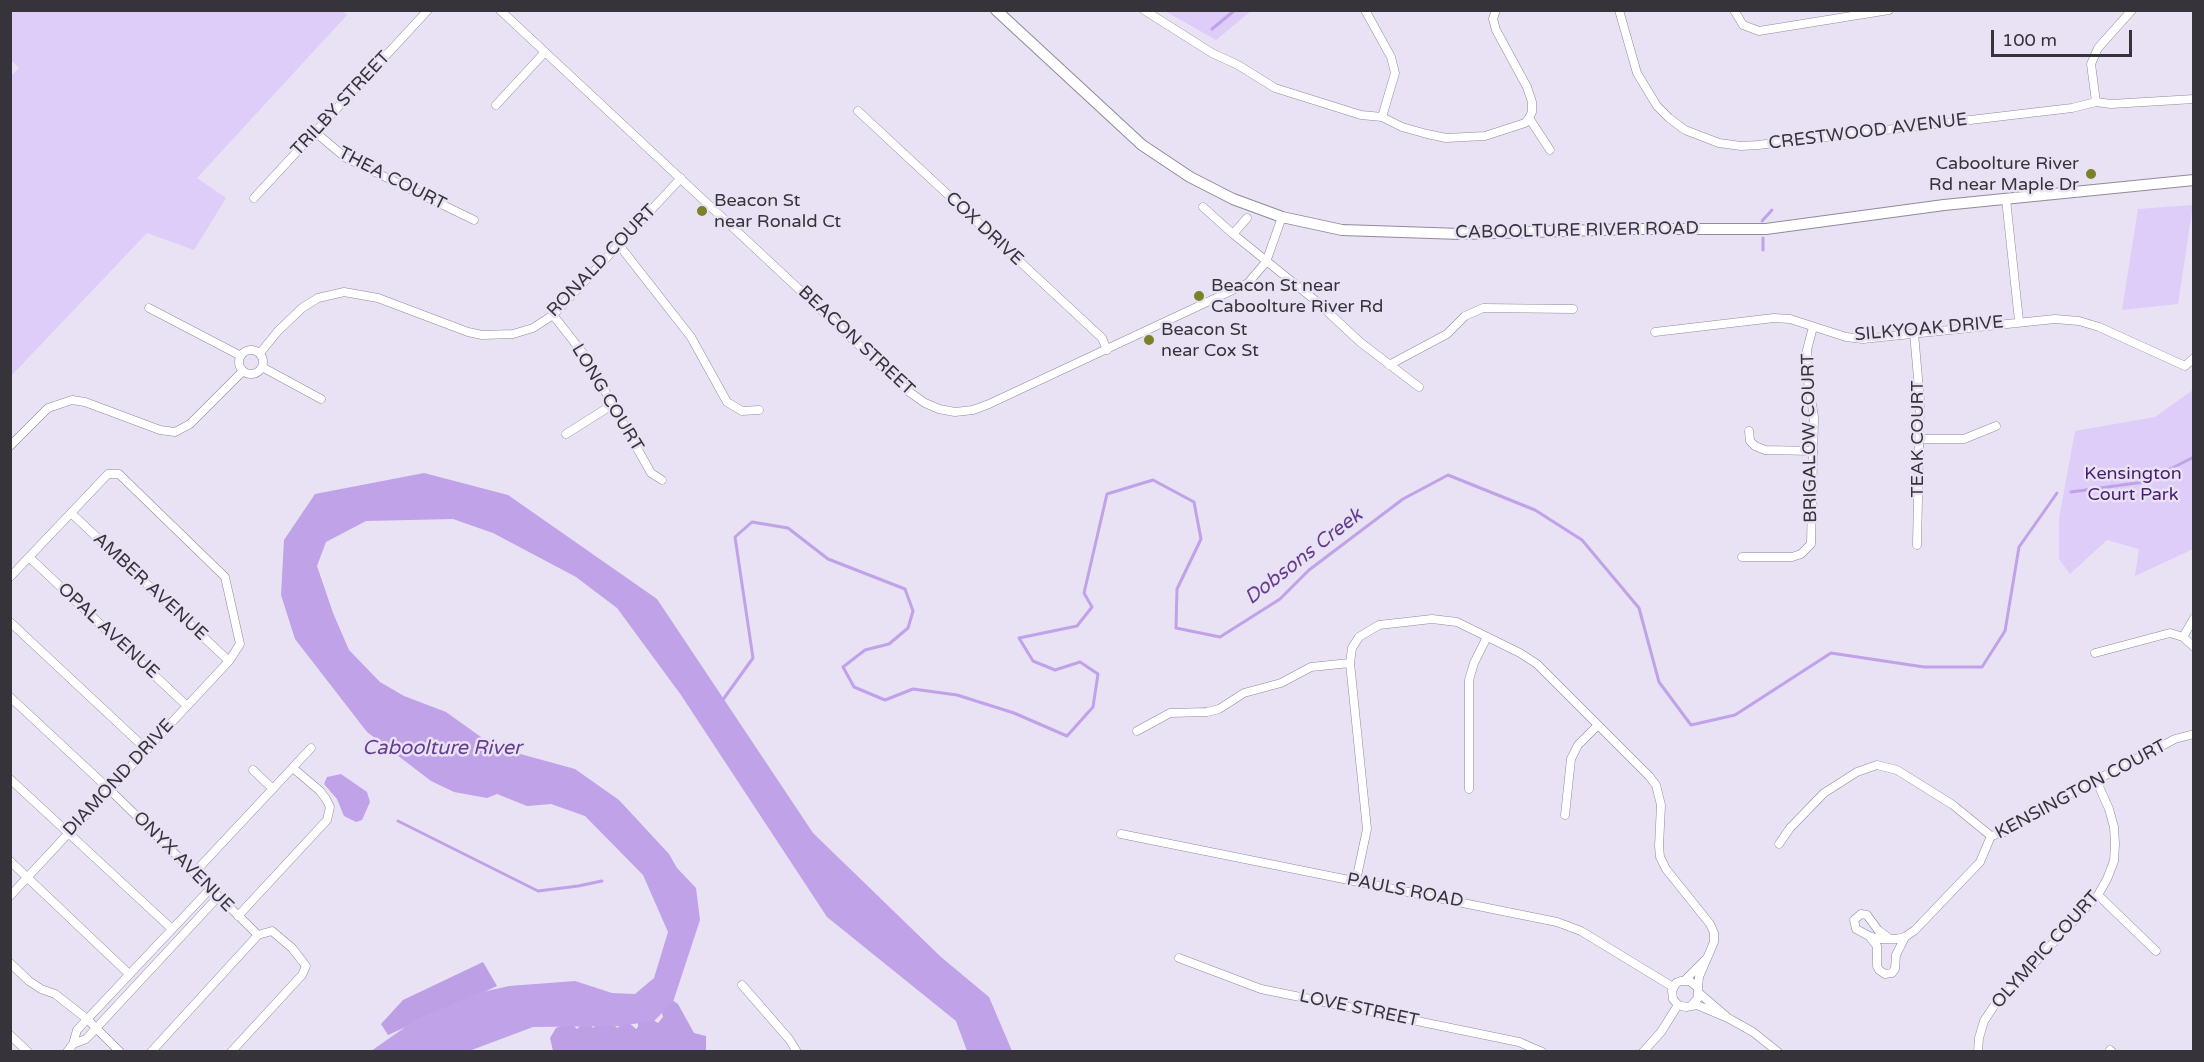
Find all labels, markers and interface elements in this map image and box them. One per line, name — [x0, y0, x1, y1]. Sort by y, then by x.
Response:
scale bar — [1994, 18, 2135, 56]
text: 100 m — [2002, 29, 2057, 51]
street label: TRILBY STREET — [287, 47, 395, 161]
street label: CRESTWOOD AVENUE — [1767, 109, 1969, 155]
street label: THEA COURT — [334, 143, 450, 215]
place label: Caboolture River Rd near Maple Dr — [1929, 153, 2079, 195]
marker: Caboolture River Rd near Maple Dr — [2084, 167, 2098, 181]
street label: COX DRIVE — [941, 188, 1027, 270]
place label: Beacon St near Ronald Ct — [714, 190, 841, 232]
street label: RONALD COURT — [543, 200, 661, 322]
marker: Beacon St near Ronald Ct — [695, 204, 709, 218]
street label: CABOOLTURE RIVER ROAD — [1455, 218, 1699, 244]
place label: Beacon St near Caboolture River Rd — [1211, 275, 1383, 318]
street label: BEACON STREET — [793, 282, 919, 400]
marker: Beacon St near Caboolture River Rd — [1192, 289, 1206, 303]
street label: SILKYOAK DRIVE — [1854, 312, 2004, 346]
place label: Beacon St near Cox St — [1161, 319, 1259, 362]
marker: Beacon St near Cox St — [1142, 333, 1156, 347]
street label: LONG COURT — [566, 340, 648, 456]
street label: BRIGALOW COURT — [1798, 353, 1822, 523]
street label: TEAK COURT — [1907, 381, 1929, 497]
park label: Kensington Court Park — [2084, 463, 2182, 506]
water label: Dobsons Creek — [1240, 504, 1368, 610]
street label: AMBER AVENUE — [88, 528, 212, 646]
street label: OPAL AVENUE — [53, 579, 163, 683]
street label: DIAMOND DRIVE — [59, 715, 179, 841]
street label: KENSINGTON COURT — [1992, 736, 2170, 844]
water label: Caboolture River — [362, 737, 522, 761]
street label: ONYX AVENUE — [128, 807, 238, 917]
street label: PAULS ROAD — [1345, 869, 1465, 913]
street label: OLYMPIC COURT — [1988, 887, 2104, 1013]
street label: LOVE STREET — [1297, 986, 1421, 1032]

